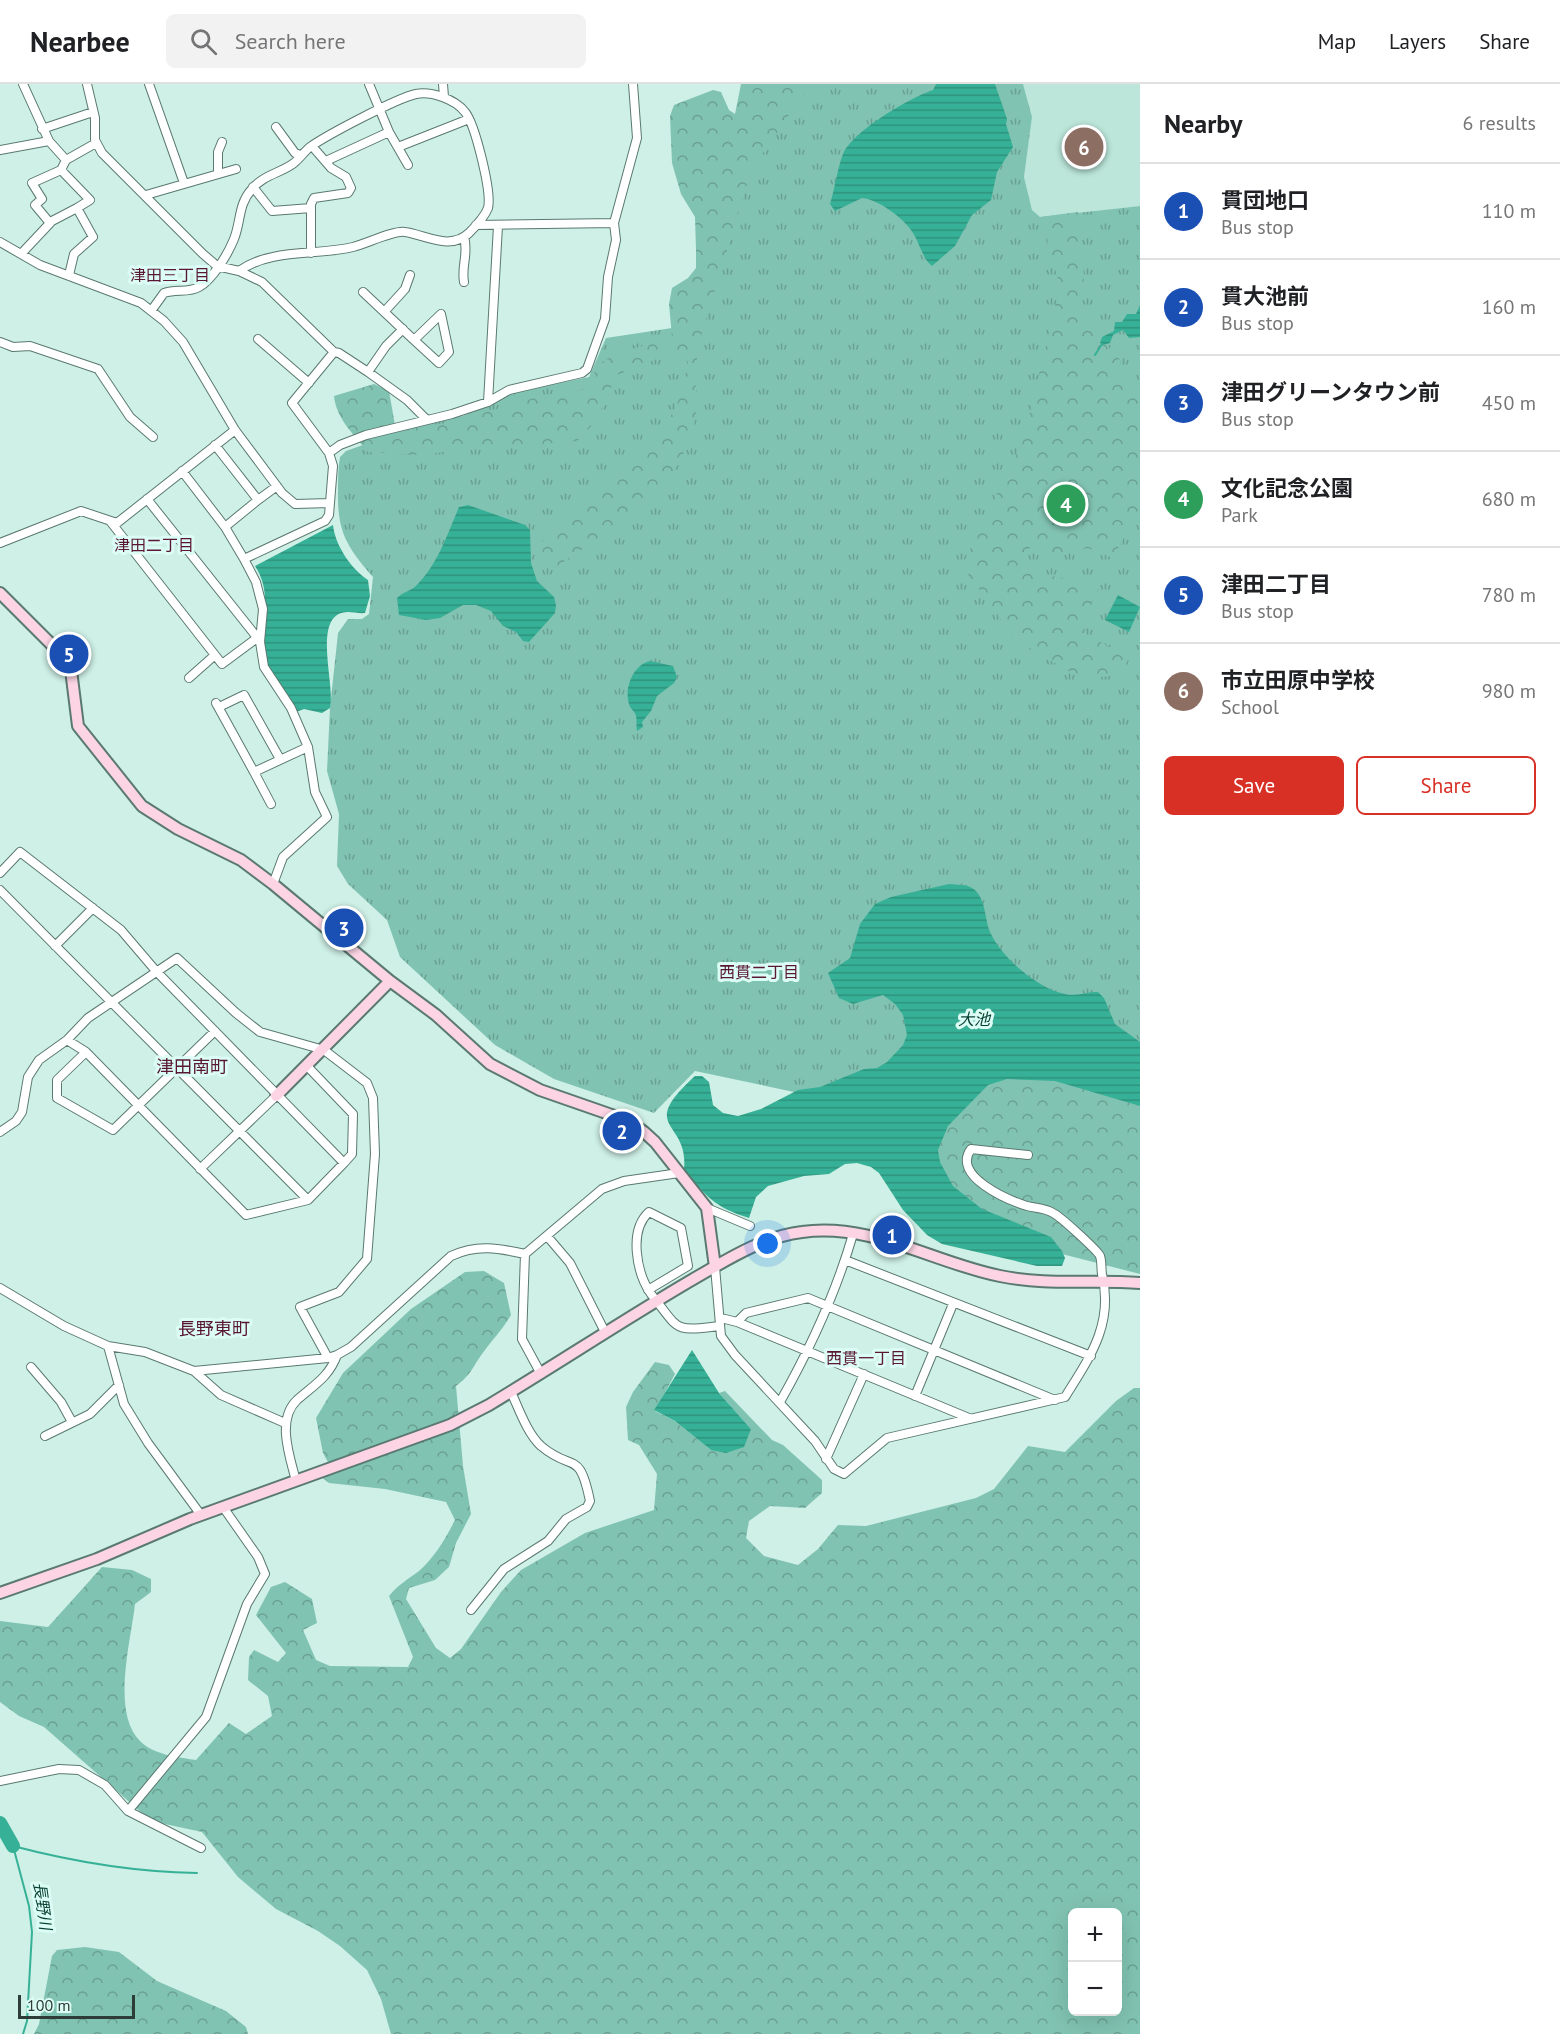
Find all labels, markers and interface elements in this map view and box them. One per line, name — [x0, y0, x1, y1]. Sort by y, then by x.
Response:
search box — [166, 14, 586, 68]
text: Nearbee — [30, 23, 130, 60]
icon: search — [187, 25, 220, 58]
text: Search here — [235, 27, 346, 55]
text: Map — [1318, 28, 1356, 55]
text: Layers — [1389, 28, 1446, 55]
text: Share — [1479, 28, 1530, 55]
text: Nearby — [1164, 107, 1242, 140]
text: 6 results — [1463, 110, 1536, 136]
pin: 6 — [1064, 124, 1104, 170]
text: 貫団地口 — [1221, 186, 1309, 214]
text: 1 — [1178, 198, 1189, 224]
text: 110 m — [1482, 198, 1536, 224]
text: Bus stop — [1221, 214, 1294, 240]
district label: 津田三丁目 — [130, 265, 210, 285]
text: 貫大池前 — [1221, 282, 1309, 310]
text: 2 — [1178, 294, 1189, 320]
text: 160 m — [1482, 294, 1536, 320]
text: Bus stop — [1221, 310, 1294, 336]
text: 津田グリーンタウン前 — [1221, 378, 1440, 406]
text: 3 — [1178, 390, 1189, 416]
text: 450 m — [1482, 390, 1536, 416]
text: Bus stop — [1221, 406, 1294, 432]
text: 文化記念公園 — [1221, 474, 1353, 502]
pin: 4 — [1046, 482, 1086, 526]
text: 4 — [1178, 486, 1189, 512]
text: 680 m — [1482, 486, 1536, 512]
text: Park — [1221, 502, 1258, 528]
district label: 津田二丁目 — [114, 535, 194, 555]
text: 津田二丁目 — [1221, 570, 1331, 598]
text: 5 — [1178, 582, 1189, 608]
text: 780 m — [1482, 582, 1536, 608]
text: Bus stop — [1221, 598, 1294, 624]
pin: 5 — [50, 632, 88, 676]
text: 市立田原中学校 — [1221, 666, 1375, 694]
text: 6 — [1178, 678, 1189, 704]
text: 980 m — [1482, 678, 1536, 704]
text: School — [1221, 694, 1279, 720]
button: Save — [1164, 756, 1344, 815]
button: Share — [1356, 756, 1536, 815]
pin: 3 — [324, 906, 364, 950]
district label: 西貫二丁目 — [719, 962, 799, 982]
water label: 大池 — [958, 1009, 992, 1029]
district label: 津田南町 — [156, 1055, 228, 1078]
pin: 2 — [602, 1108, 642, 1154]
pin: 1 — [872, 1212, 912, 1258]
your location — [753, 1229, 782, 1258]
district label: 長野東町 — [178, 1317, 250, 1340]
district label: 西貫一丁目 — [826, 1348, 906, 1368]
water label: 長野川 — [30, 1881, 57, 1933]
map controls — [1068, 1908, 1122, 2016]
button: + — [1068, 1908, 1122, 1962]
button: − — [1068, 1962, 1122, 2016]
scale bar — [18, 1992, 135, 2020]
text: 100 m — [27, 1995, 70, 2015]

